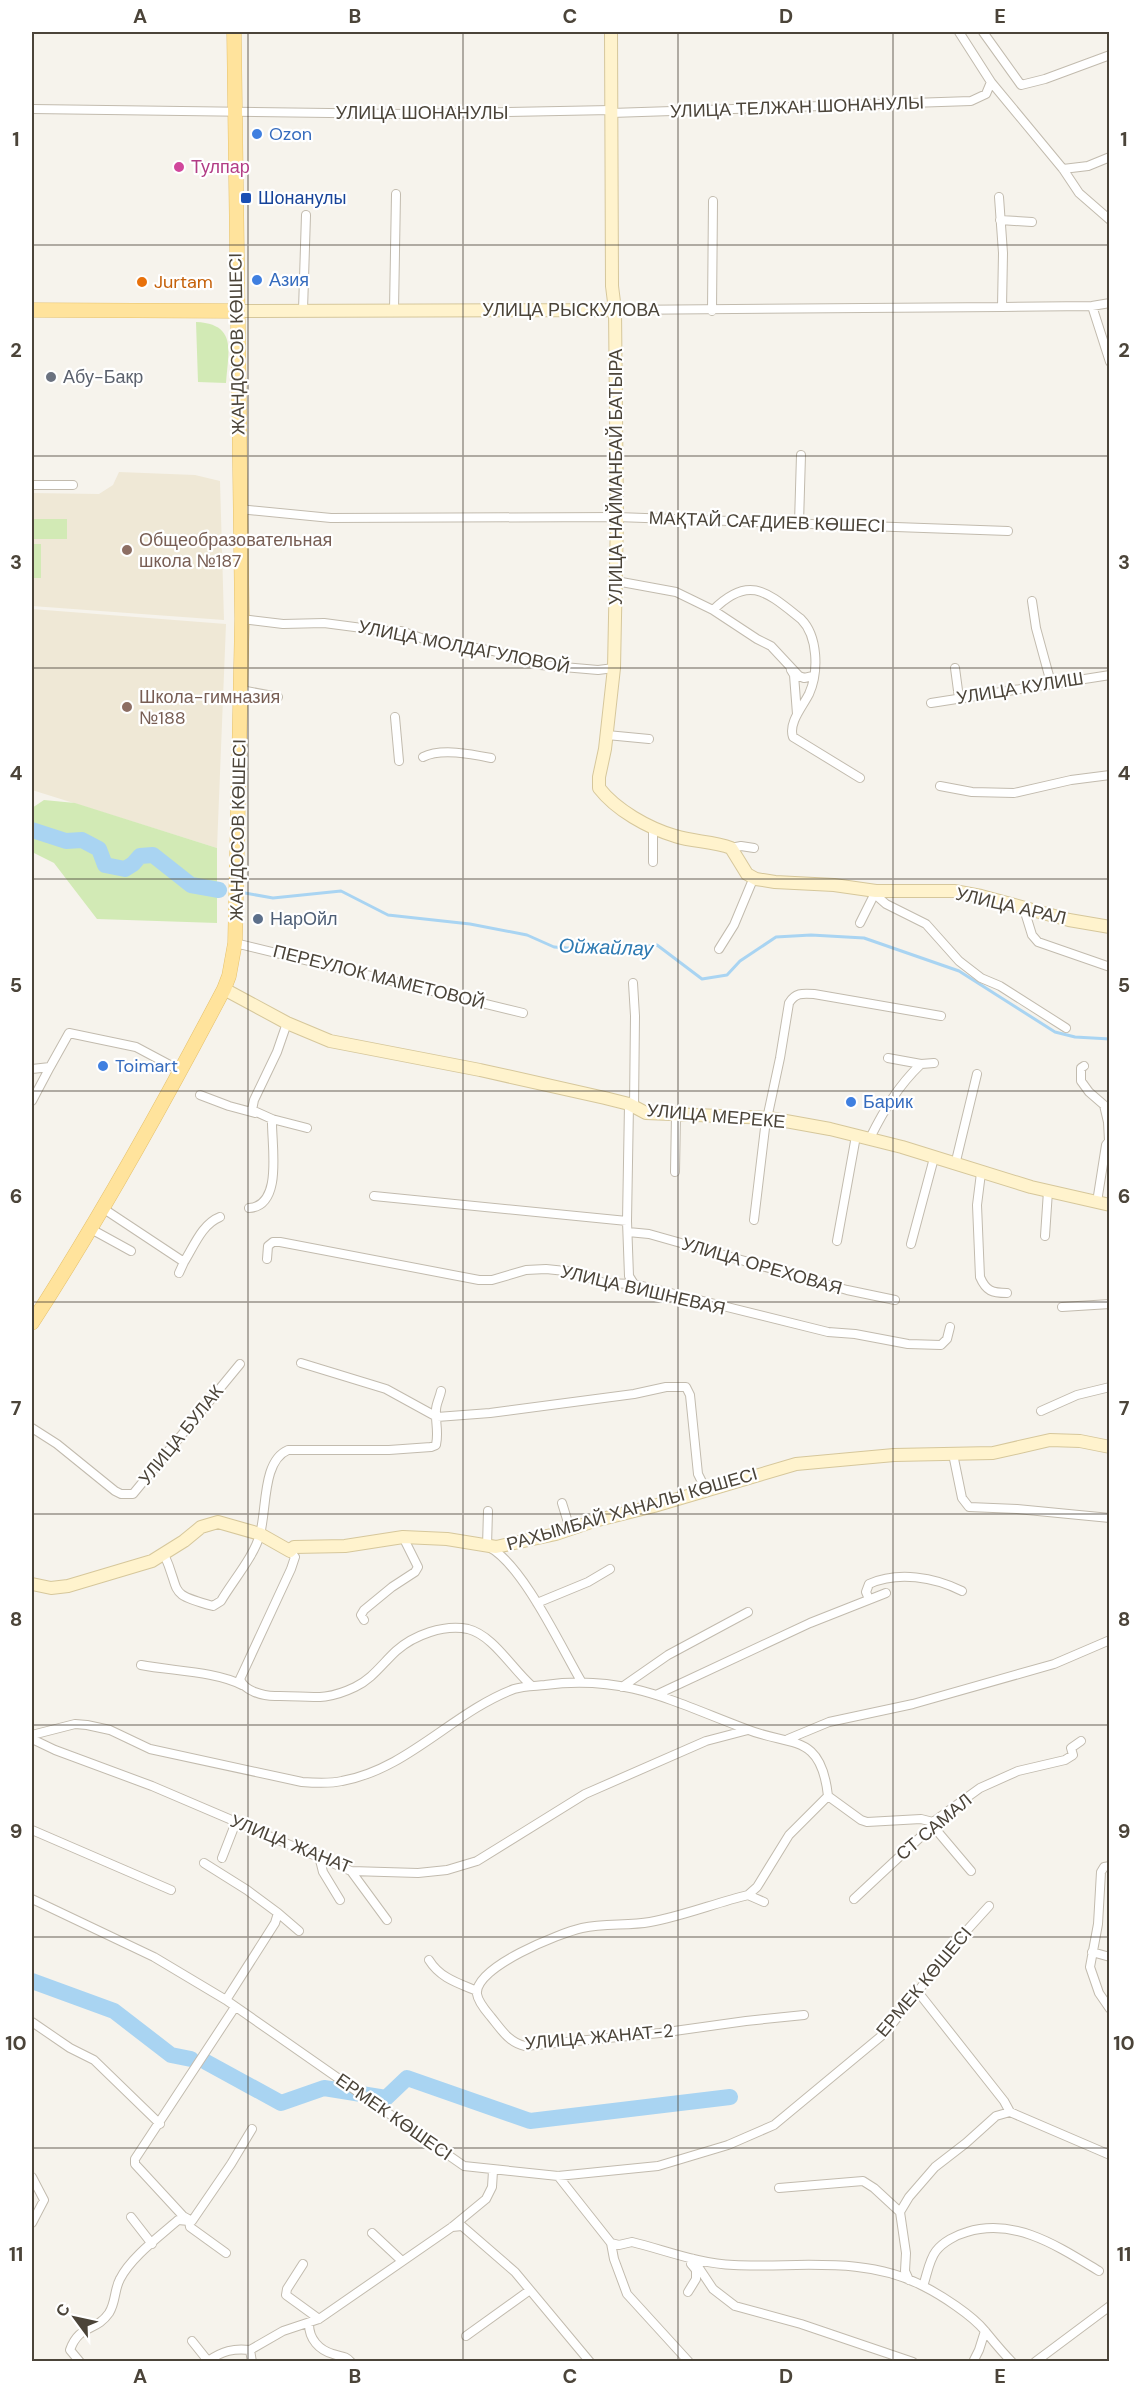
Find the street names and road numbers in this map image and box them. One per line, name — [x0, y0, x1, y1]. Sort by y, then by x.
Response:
street label: УЛИЦА ТЕЛЖАН ШОНАНУЛЫ — [670, 91, 924, 123]
street label: УЛИЦА ШОНАНУЛЫ — [336, 101, 508, 125]
street label: ЖАНДОСОВ КӨШЕСІ — [223, 253, 251, 435]
street label: УЛИЦА РЫСКУЛОВА — [482, 298, 660, 322]
street label: УЛИЦА НАЙМАНБАЙ БАТЫРА — [604, 349, 628, 605]
street label: МАҚТАЙ САҒДИЕВ КӨШЕСІ — [648, 506, 886, 538]
street label: УЛИЦА МОЛДАГУЛОВОЙ — [356, 615, 572, 679]
street label: УЛИЦА КУЛИШ — [955, 666, 1085, 710]
street label: ЖАНДОСОВ КӨШЕСІ — [224, 739, 252, 921]
street label: УЛИЦА АРАЛ — [953, 882, 1069, 930]
street label: ПЕРЕУЛОК МАМЕТОВОЙ — [271, 939, 487, 1015]
street label: УЛИЦА МЕРЕКЕ — [646, 1098, 786, 1134]
street label: УЛИЦА ОРЕХОВАЯ — [679, 1232, 845, 1300]
street label: УЛИЦА ВИШНЕВАЯ — [558, 1259, 728, 1321]
street label: УЛИЦА БУЛАК — [133, 1380, 229, 1490]
street label: РАХЫМБАЙ ХАНАЛЫ КӨШЕСІ — [504, 1462, 760, 1556]
street label: СТ САМАЛ — [891, 1788, 977, 1866]
street label: УЛИЦА ЖАНАТ — [227, 1809, 355, 1879]
street label: ЕРМЕК КӨШЕСІ — [871, 1922, 977, 2042]
street label: УЛИЦА ЖАНАТ-2 — [524, 2019, 674, 2055]
street label: ЕРМЕК КӨШЕСІ — [331, 2068, 457, 2166]

